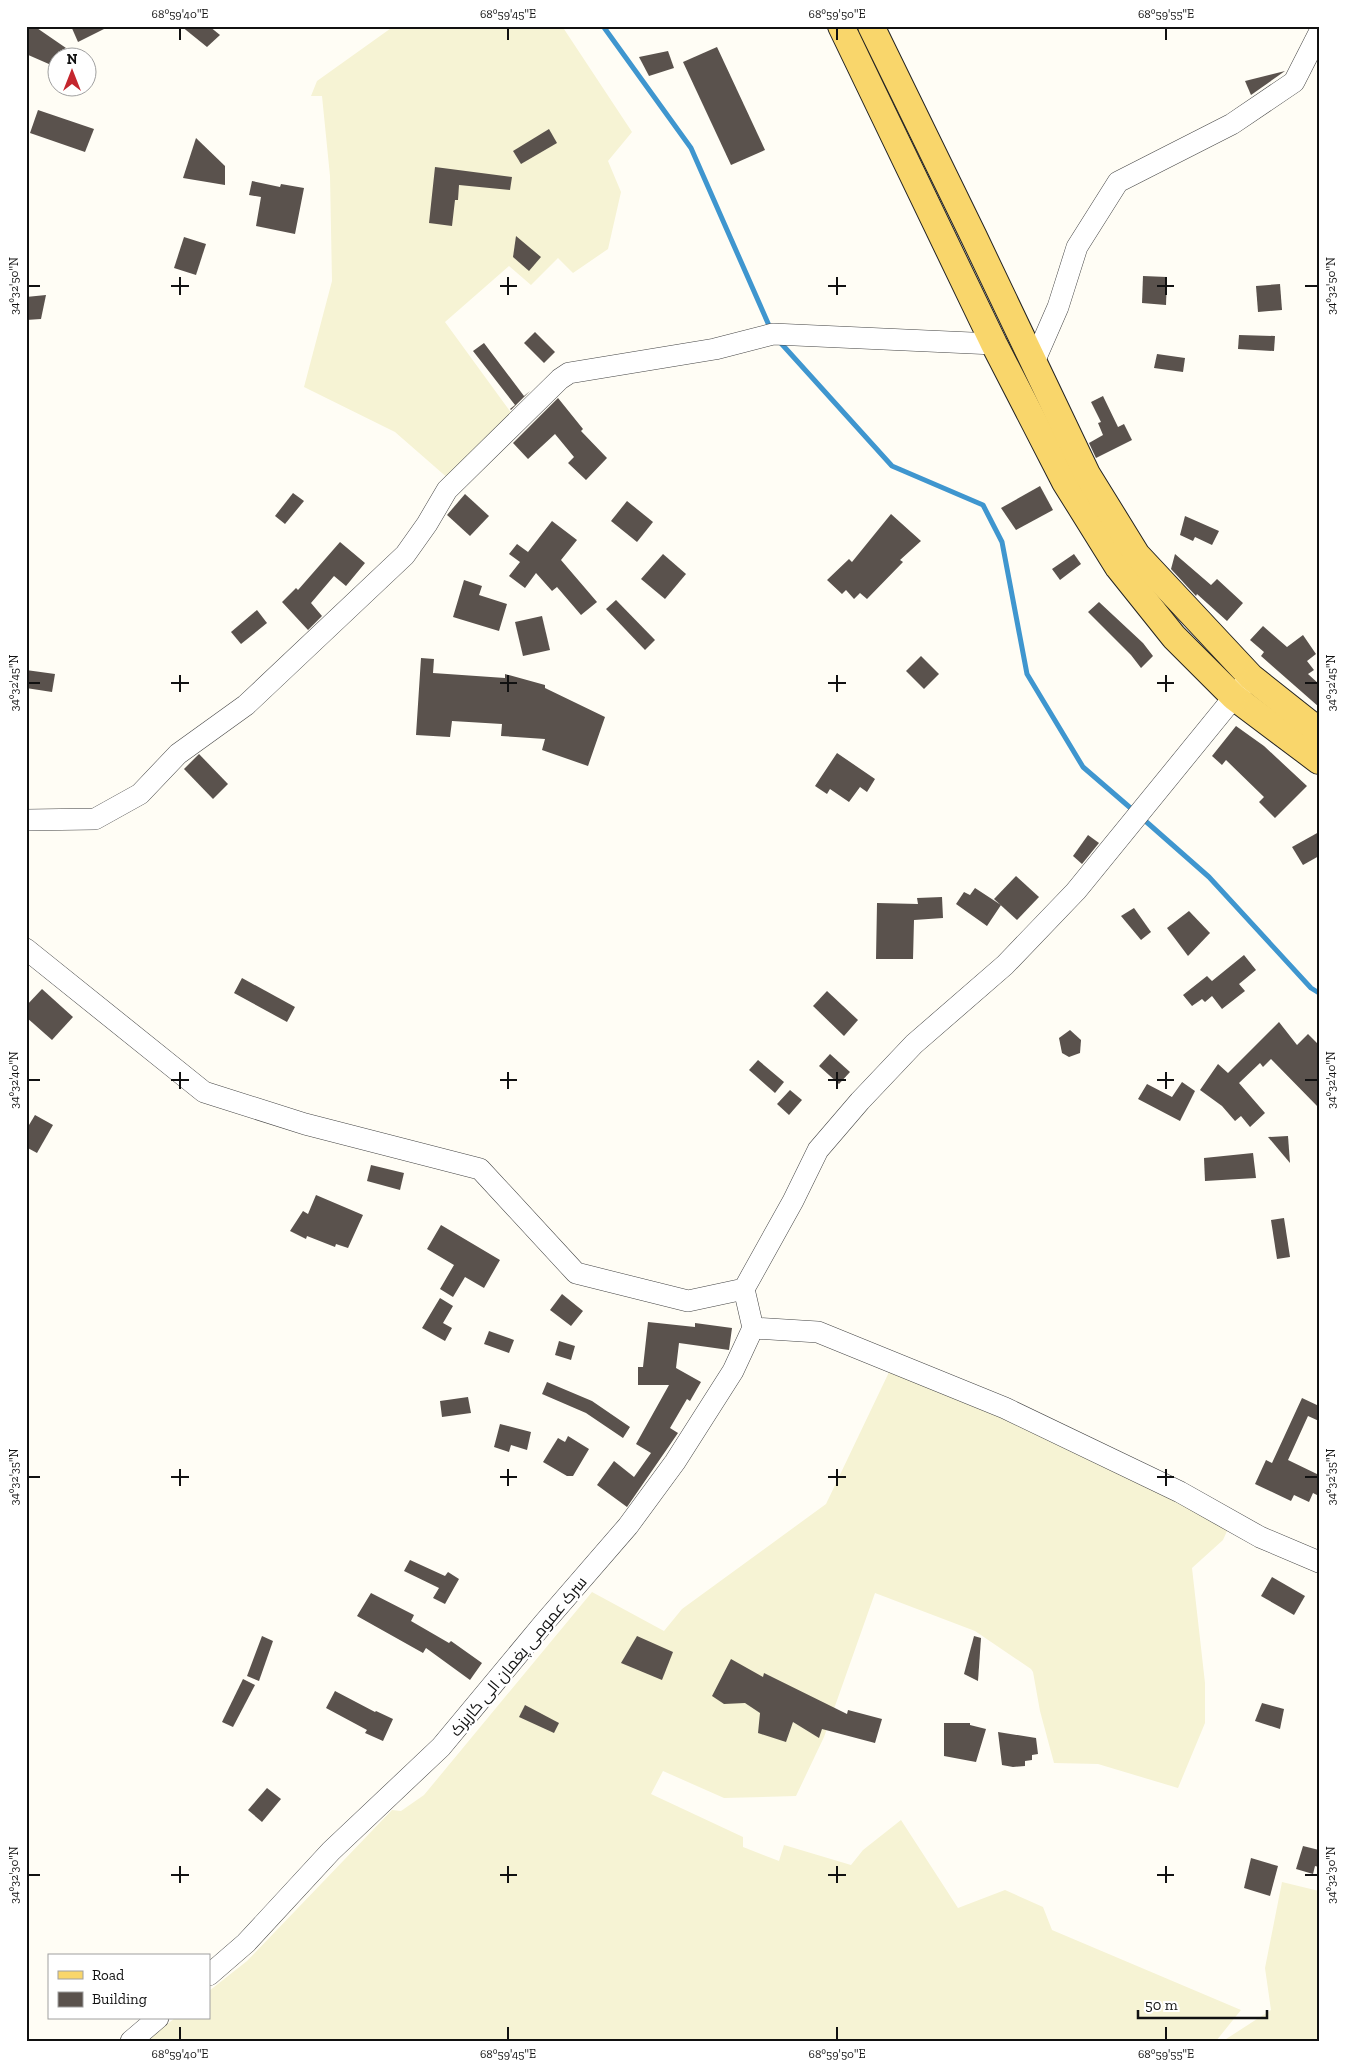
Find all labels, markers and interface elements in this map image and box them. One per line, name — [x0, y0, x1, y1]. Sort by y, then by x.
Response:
text: 68°59'40"E — [152, 7, 208, 21]
text: 68°59'45"E — [480, 7, 536, 21]
text: 68°59'50"E — [809, 7, 865, 21]
text: 68°59'55"E — [1138, 7, 1194, 21]
north arrow — [48, 48, 98, 98]
text: N — [67, 51, 78, 68]
text: 34°32'50"N — [7, 257, 21, 315]
text: 34°32'50"N — [1324, 257, 1338, 315]
text: 34°32'45"N — [7, 655, 21, 711]
text: 34°32'45"N — [1324, 655, 1338, 711]
text: 34°32'40"N — [7, 1051, 21, 1109]
text: 34°32'40"N — [1324, 1051, 1338, 1109]
text: 34°32'35"N — [7, 1449, 21, 1505]
text: 34°32'35"N — [1324, 1449, 1338, 1505]
street label: سرک عمومی پغمان الی کاریزک — [446, 1573, 592, 1741]
text: 34°32'30"N — [7, 1846, 21, 1904]
text: 34°32'30"N — [1324, 1846, 1338, 1904]
legend — [48, 1954, 210, 2020]
text: Road — [92, 1966, 125, 1984]
scale bar — [1138, 1987, 1266, 2019]
text: Building — [92, 1990, 147, 2008]
text: 50 m — [1145, 1996, 1178, 2014]
text: 68°59'40"E — [152, 2047, 208, 2061]
text: 68°59'45"E — [480, 2047, 536, 2061]
text: 68°59'50"E — [809, 2047, 865, 2061]
text: 68°59'55"E — [1138, 2047, 1194, 2061]

